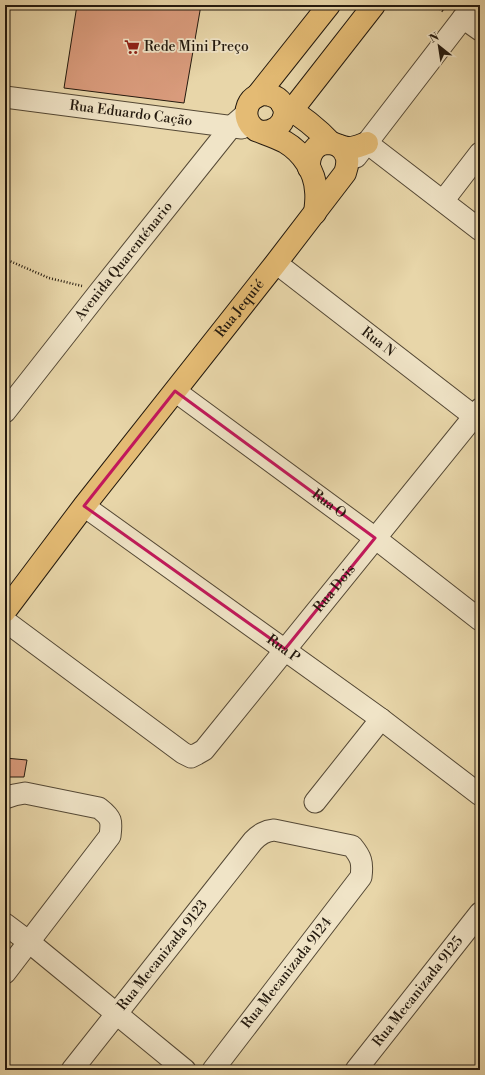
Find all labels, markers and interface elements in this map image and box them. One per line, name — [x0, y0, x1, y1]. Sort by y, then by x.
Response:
north arrow — [419, 26, 459, 66]
text: N — [427, 30, 442, 46]
supermarket icon: Rede Mini Preço — [123, 38, 141, 56]
place label: Rede Mini Preço — [144, 38, 249, 56]
street label: Rua Eduardo Cação — [68, 97, 194, 130]
street label: Avenida Quarenténario — [70, 198, 177, 325]
street label: Rua Jequié — [212, 276, 268, 341]
street label: Rua N — [357, 323, 399, 361]
street label: Rua O — [308, 485, 350, 523]
street label: Rua Dois — [310, 561, 360, 616]
street label: Rua P — [263, 631, 304, 667]
street label: Rua Mecanizada 9123 — [113, 896, 212, 1014]
street label: Rua Mecanizada 9124 — [238, 914, 336, 1032]
street label: Rua Mecanizada 9125 — [369, 932, 467, 1051]

